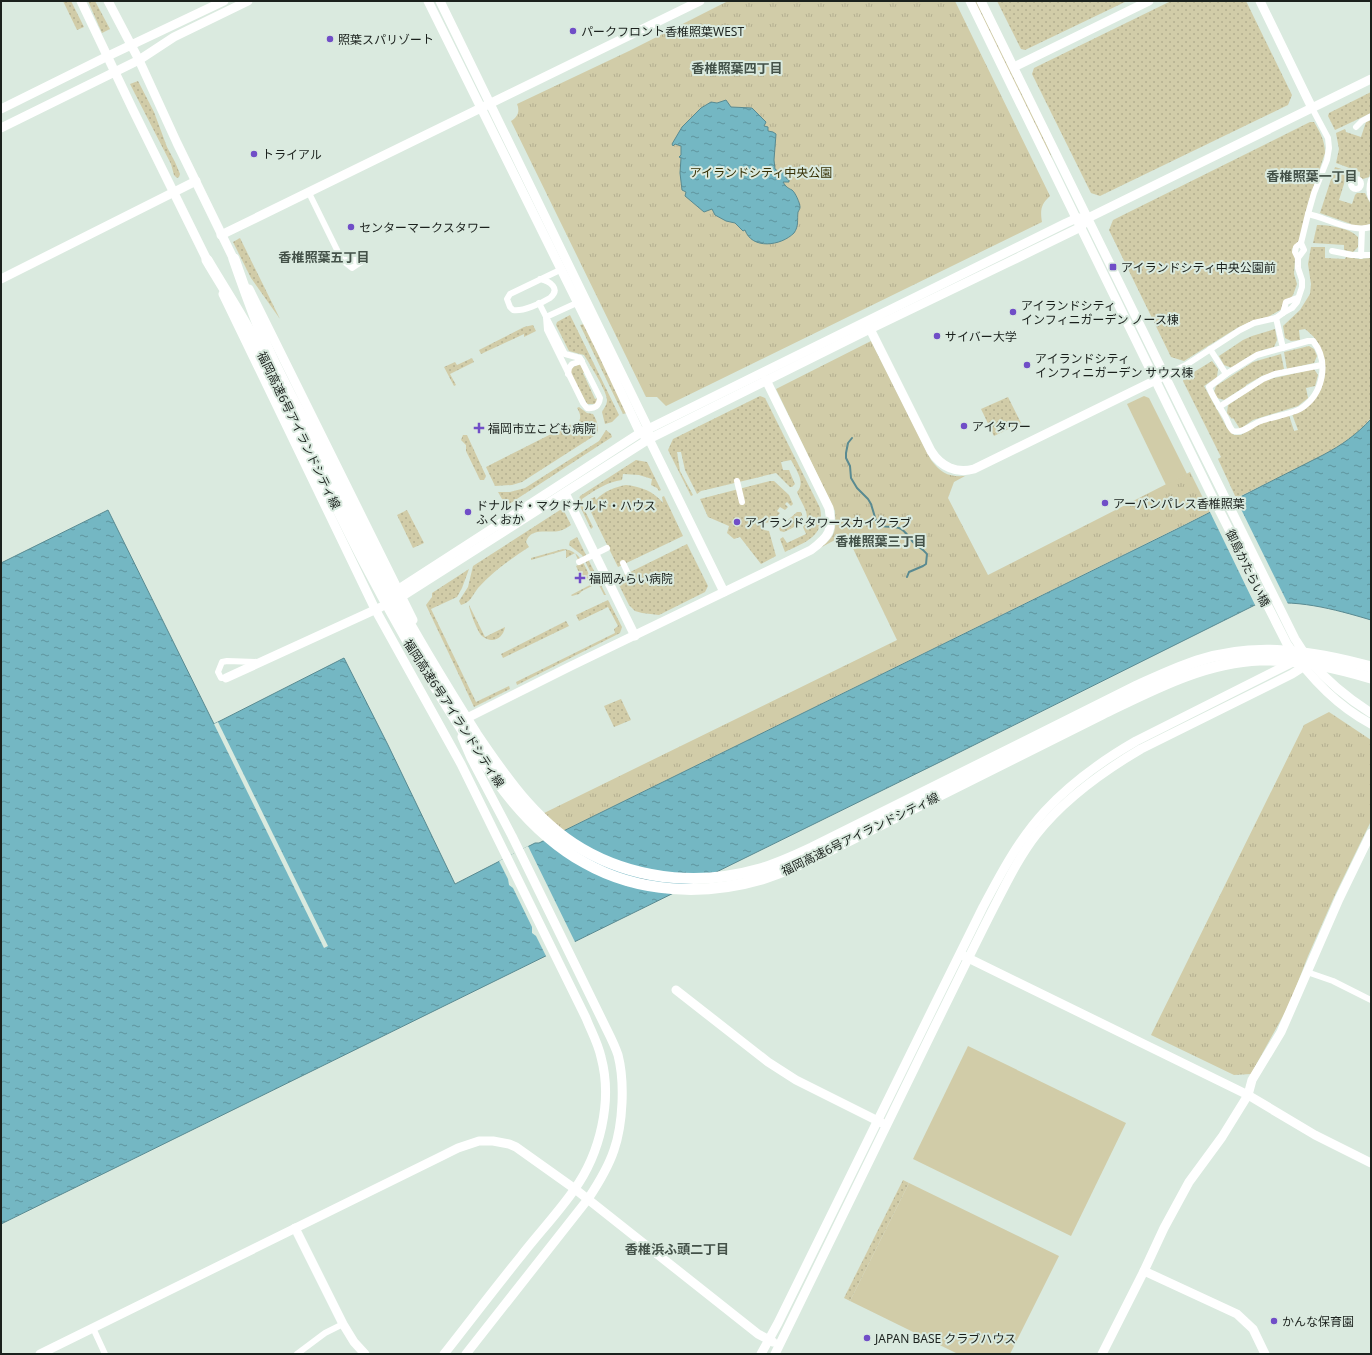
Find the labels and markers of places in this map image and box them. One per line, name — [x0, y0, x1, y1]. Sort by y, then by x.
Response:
place label: パークフロント香椎照葉WEST — [581, 23, 744, 40]
marker: パークフロント香椎照葉WEST — [568, 26, 578, 36]
place label: 照葉スパリゾート — [338, 31, 434, 48]
marker: 照葉スパリゾート — [325, 34, 335, 44]
place label: トライアル — [262, 146, 322, 163]
marker: トライアル — [249, 149, 259, 159]
place label: センターマークスタワー — [359, 219, 491, 236]
marker: センターマークスタワー — [346, 222, 356, 232]
place label: アイランドシティ中央公園前 — [1121, 259, 1276, 276]
marker: アイランドシティ中央公園前 — [1108, 262, 1118, 272]
place label: アイランドシティ インフィニガーデン ノース棟 — [1021, 297, 1179, 328]
marker: アイランドシティ インフィニガーデン ノース棟 — [1008, 307, 1018, 317]
place label: サイバー大学 — [945, 328, 1017, 345]
marker: サイバー大学 — [932, 331, 942, 341]
place label: アイランドシティ インフィニガーデン サウス棟 — [1035, 350, 1194, 381]
marker: アイランドシティ インフィニガーデン サウス棟 — [1022, 360, 1032, 370]
place label: アイタワー — [972, 418, 1031, 435]
place label: 福岡市立こども病院 — [488, 420, 596, 437]
marker: アイタワー — [959, 421, 969, 431]
marker: 福岡市立こども病院 — [473, 422, 485, 434]
place label: アーバンパレス香椎照葉 — [1113, 495, 1245, 512]
place label: ドナルド・マクドナルド・ハウス ふくおか — [476, 497, 656, 528]
marker: アーバンパレス香椎照葉 — [1100, 498, 1110, 508]
marker: ドナルド・マクドナルド・ハウス ふくおか — [463, 507, 473, 517]
place label: アイランドタワースカイクラブ — [745, 514, 912, 531]
marker: アイランドタワースカイクラブ — [732, 517, 742, 527]
place label: 福岡みらい病院 — [589, 570, 673, 587]
marker: 福岡みらい病院 — [574, 572, 586, 584]
place label: かんな保育園 — [1282, 1313, 1354, 1330]
marker: かんな保育園 — [1269, 1316, 1279, 1326]
place label: JAPAN BASE クラブハウス — [874, 1330, 1016, 1347]
marker: JAPAN BASE クラブハウス — [862, 1333, 872, 1343]

